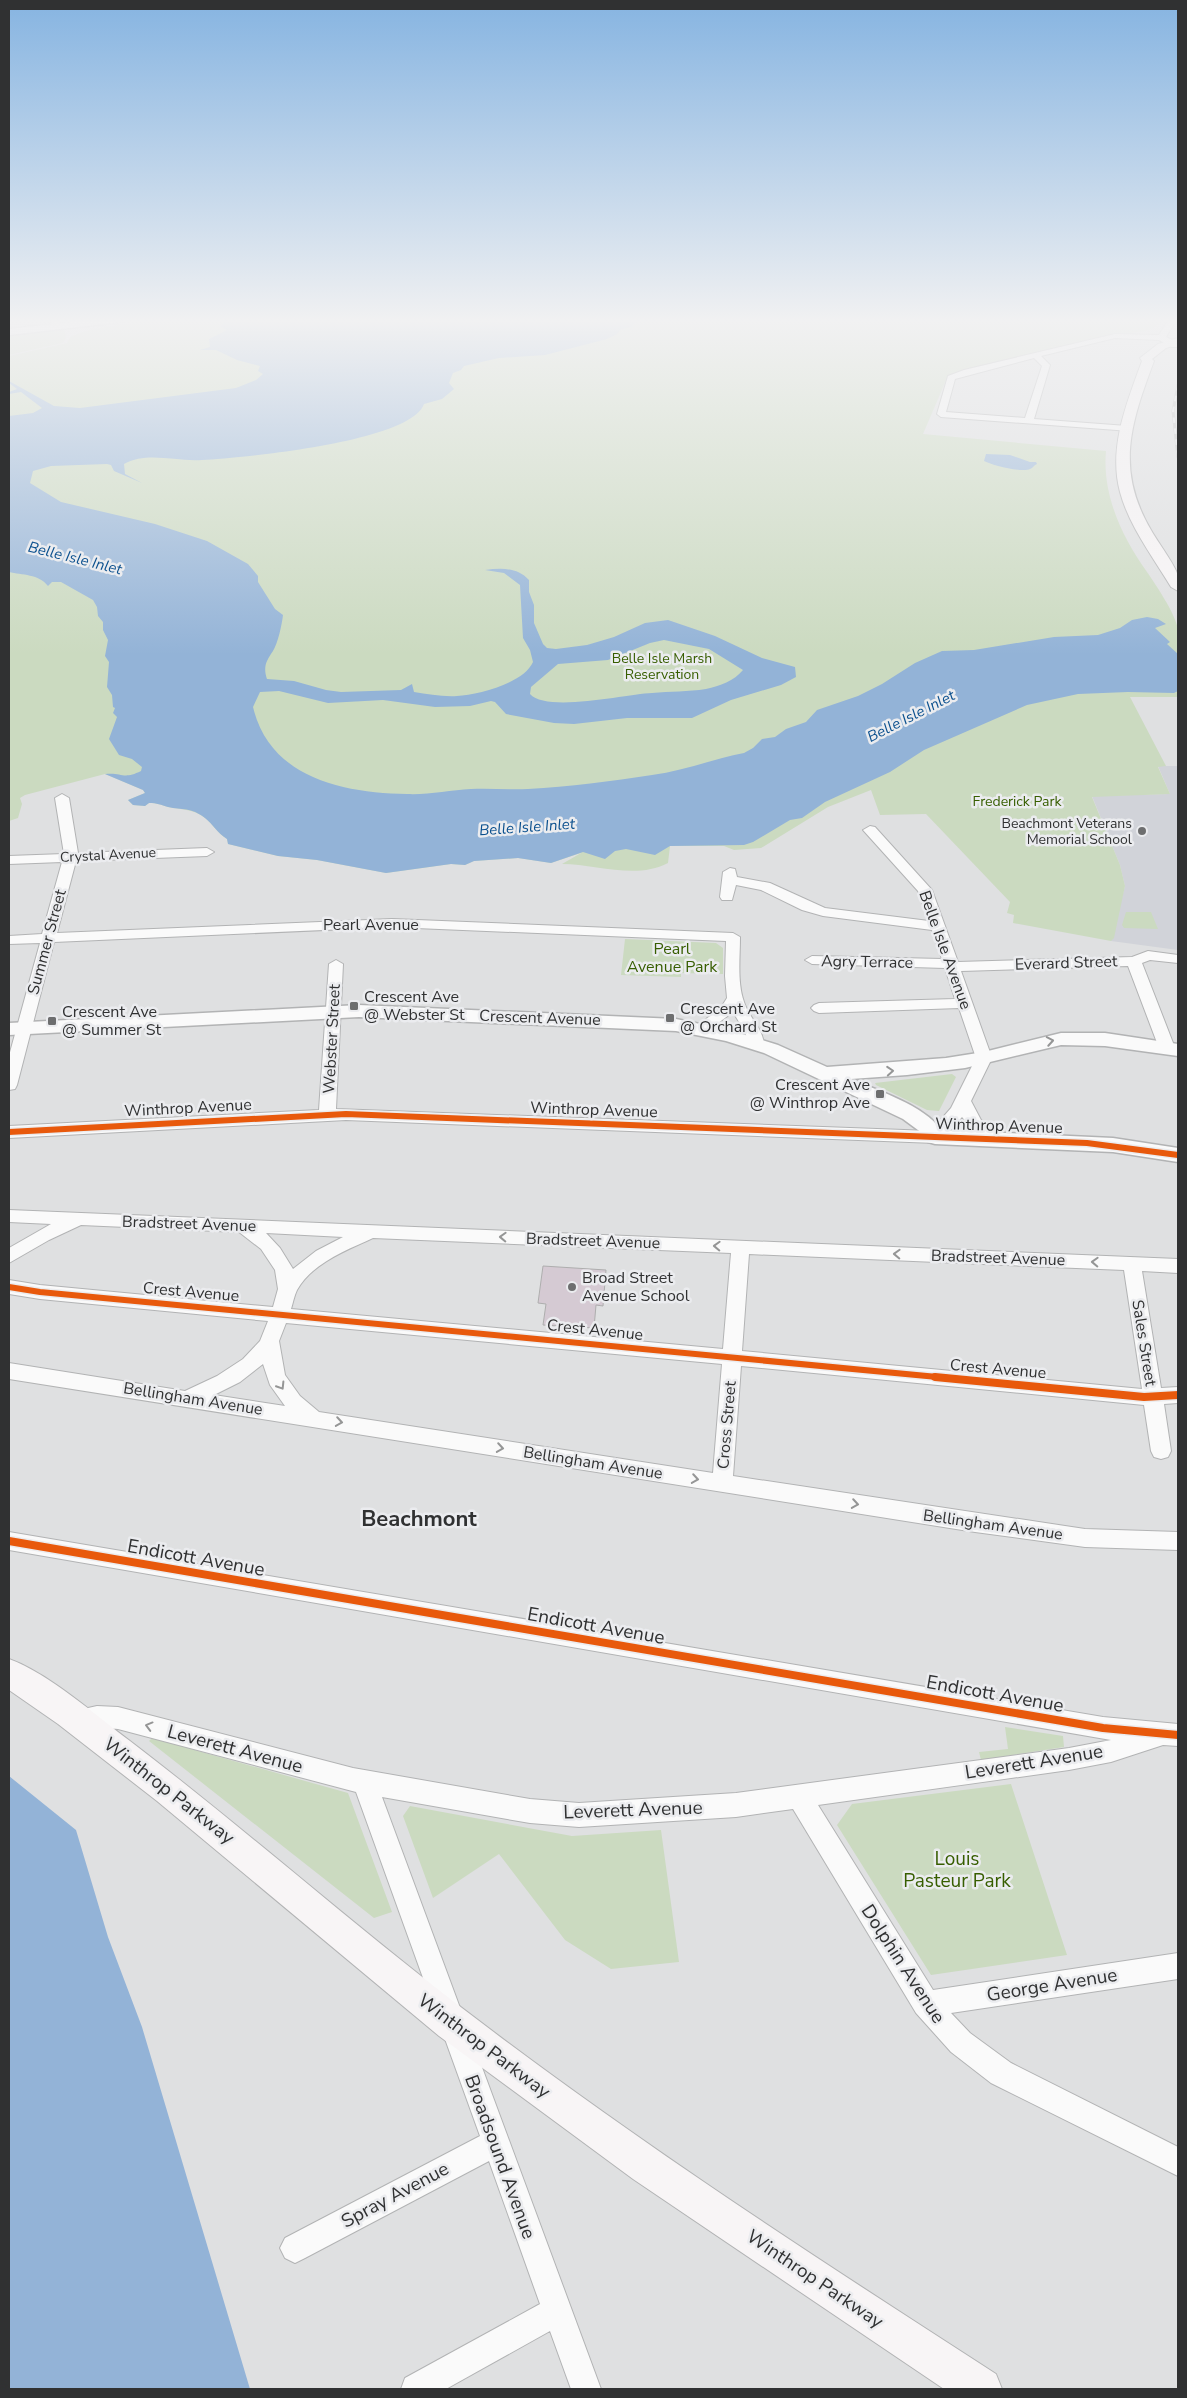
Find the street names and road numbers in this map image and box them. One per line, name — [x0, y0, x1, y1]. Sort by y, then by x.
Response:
street label: Crystal Avenue — [59, 843, 157, 867]
street label: Summer Street — [22, 887, 72, 997]
street label: Belle Isle Avenue — [913, 888, 977, 1012]
street label: Pearl Avenue — [323, 914, 419, 936]
street label: Agry Terrace — [821, 950, 913, 974]
street label: Everard Street — [1014, 950, 1118, 976]
street label: Webster Street — [318, 983, 346, 1094]
street label: Crescent Avenue — [479, 1005, 601, 1031]
street label: Winthrop Avenue — [124, 1094, 252, 1122]
street label: Winthrop Avenue — [530, 1097, 658, 1123]
street label: Winthrop Avenue — [935, 1113, 1063, 1139]
street label: Bradstreet Avenue — [122, 1211, 256, 1237]
street label: Bradstreet Avenue — [526, 1228, 660, 1254]
street label: Bradstreet Avenue — [931, 1245, 1065, 1271]
street label: Crest Avenue — [142, 1277, 240, 1307]
street label: Sales Street — [1126, 1298, 1162, 1388]
street label: Crest Avenue — [546, 1314, 644, 1346]
street label: Crest Avenue — [949, 1354, 1047, 1384]
street label: Bellingham Avenue — [122, 1377, 264, 1421]
street label: Cross Street — [712, 1380, 742, 1470]
street label: Bellingham Avenue — [522, 1441, 664, 1485]
street label: Bellingham Avenue — [922, 1504, 1064, 1546]
street label: Endicott Avenue — [125, 1533, 267, 1583]
street label: Endicott Avenue — [525, 1601, 667, 1651]
street label: Endicott Avenue — [924, 1669, 1066, 1719]
street label: Leverett Avenue — [164, 1718, 306, 1780]
street label: Winthrop Parkway — [98, 1732, 240, 1851]
street label: Leverett Avenue — [963, 1738, 1105, 1786]
street label: Leverett Avenue — [563, 1795, 703, 1825]
street label: Dolphin Avenue — [855, 1900, 951, 2028]
street label: George Avenue — [985, 1962, 1119, 2008]
street label: Winthrop Parkway — [412, 1987, 556, 2105]
street label: Broadsound Avenue — [458, 2071, 542, 2243]
street label: Spray Avenue — [336, 2156, 454, 2234]
street label: Winthrop Parkway — [741, 2224, 889, 2335]

